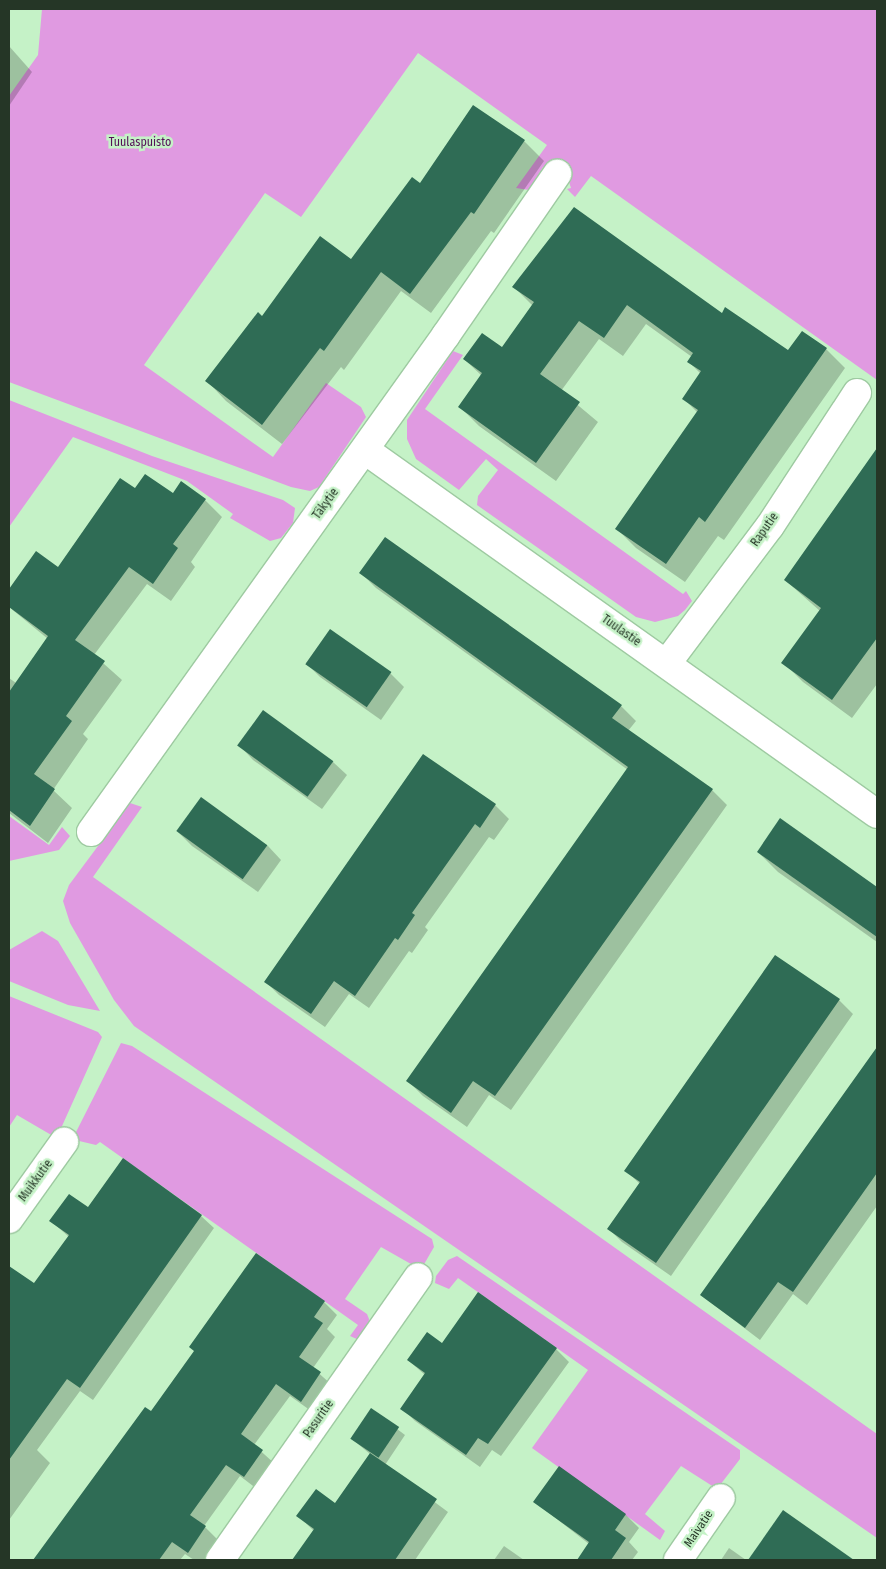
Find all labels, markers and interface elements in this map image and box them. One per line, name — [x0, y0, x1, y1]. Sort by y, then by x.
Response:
park label: Tuulaspuisto — [109, 136, 171, 150]
street label: Täkytie — [310, 486, 342, 522]
street label: Raputie — [748, 510, 782, 550]
street label: Tuulastie — [599, 612, 643, 650]
street label: Muikkutie — [16, 1157, 56, 1205]
street label: Pasuritie — [301, 1397, 337, 1441]
street label: Maivatie — [681, 1508, 717, 1550]

